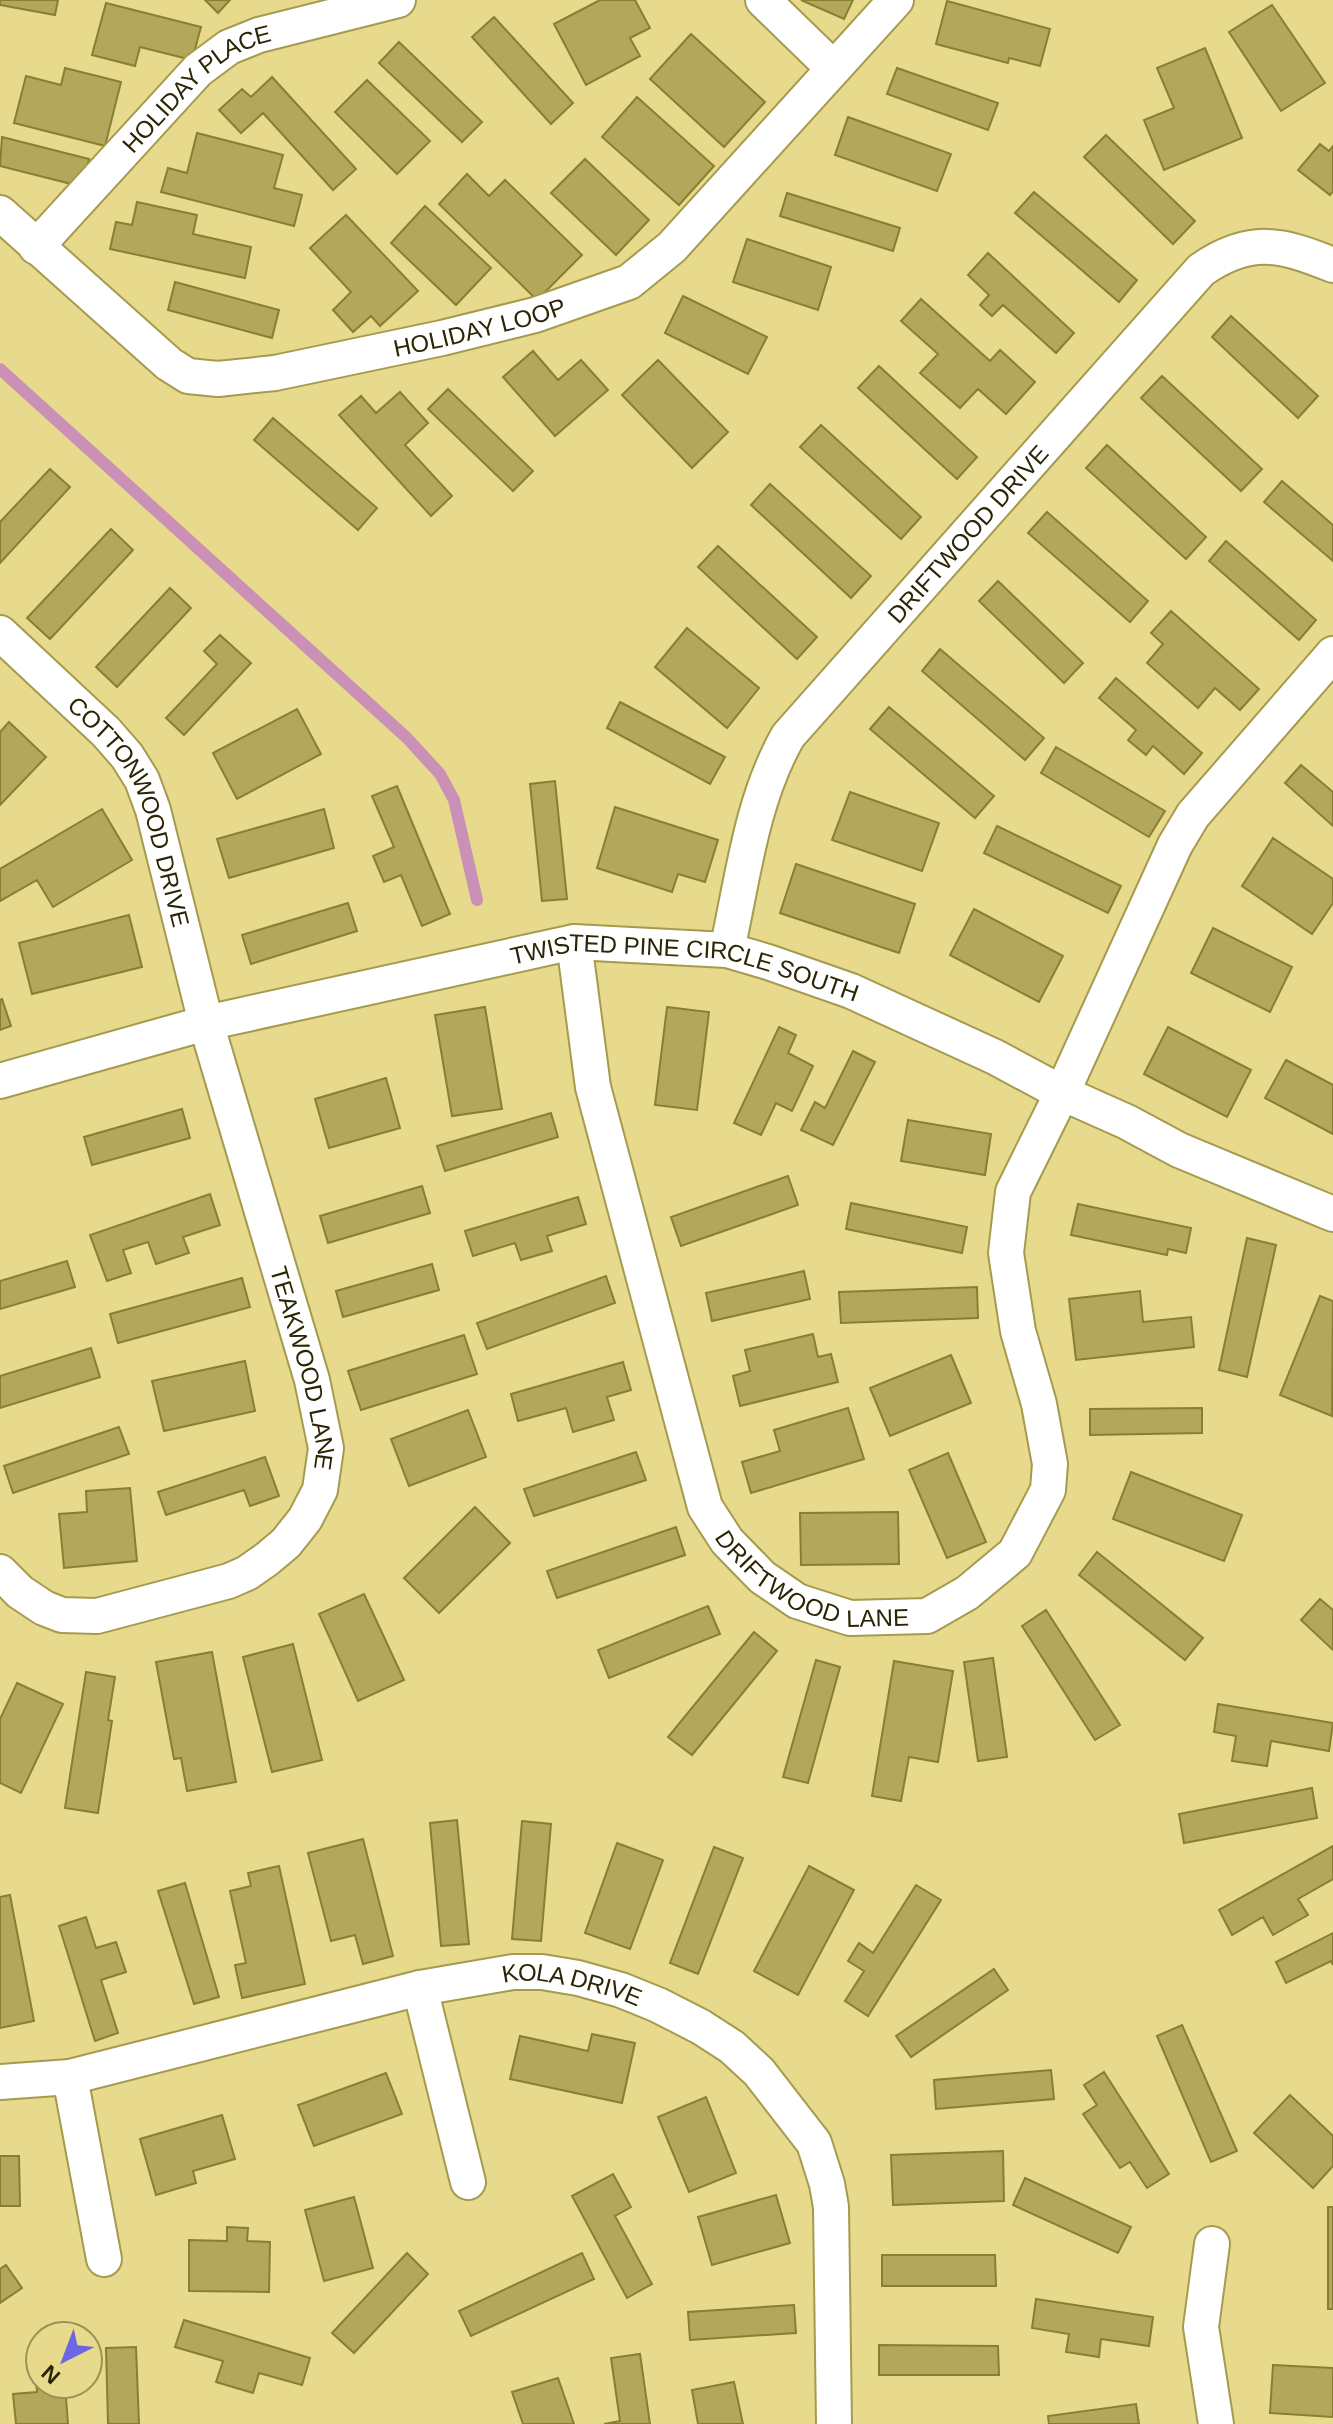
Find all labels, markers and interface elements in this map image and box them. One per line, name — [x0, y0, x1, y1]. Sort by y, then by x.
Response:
street label: HOLIDAY PLACE — [116, 19, 273, 157]
street label: HOLIDAY LOOP — [391, 292, 569, 361]
street label: DRIFTWOOD DRIVE — [882, 439, 1053, 628]
street label: COTTONWOOD DRIVE — [63, 691, 195, 930]
street label: TWISTED PINE CIRCLE SOUTH — [508, 928, 862, 1006]
street label: TEAKWOOD LANE — [266, 1263, 340, 1472]
street label: DRIFTWOOD LANE — [710, 1525, 909, 1632]
street label: KOLA DRIVE — [500, 1958, 646, 2011]
north arrow — [24, 2320, 104, 2400]
text: N — [37, 2360, 65, 2389]

